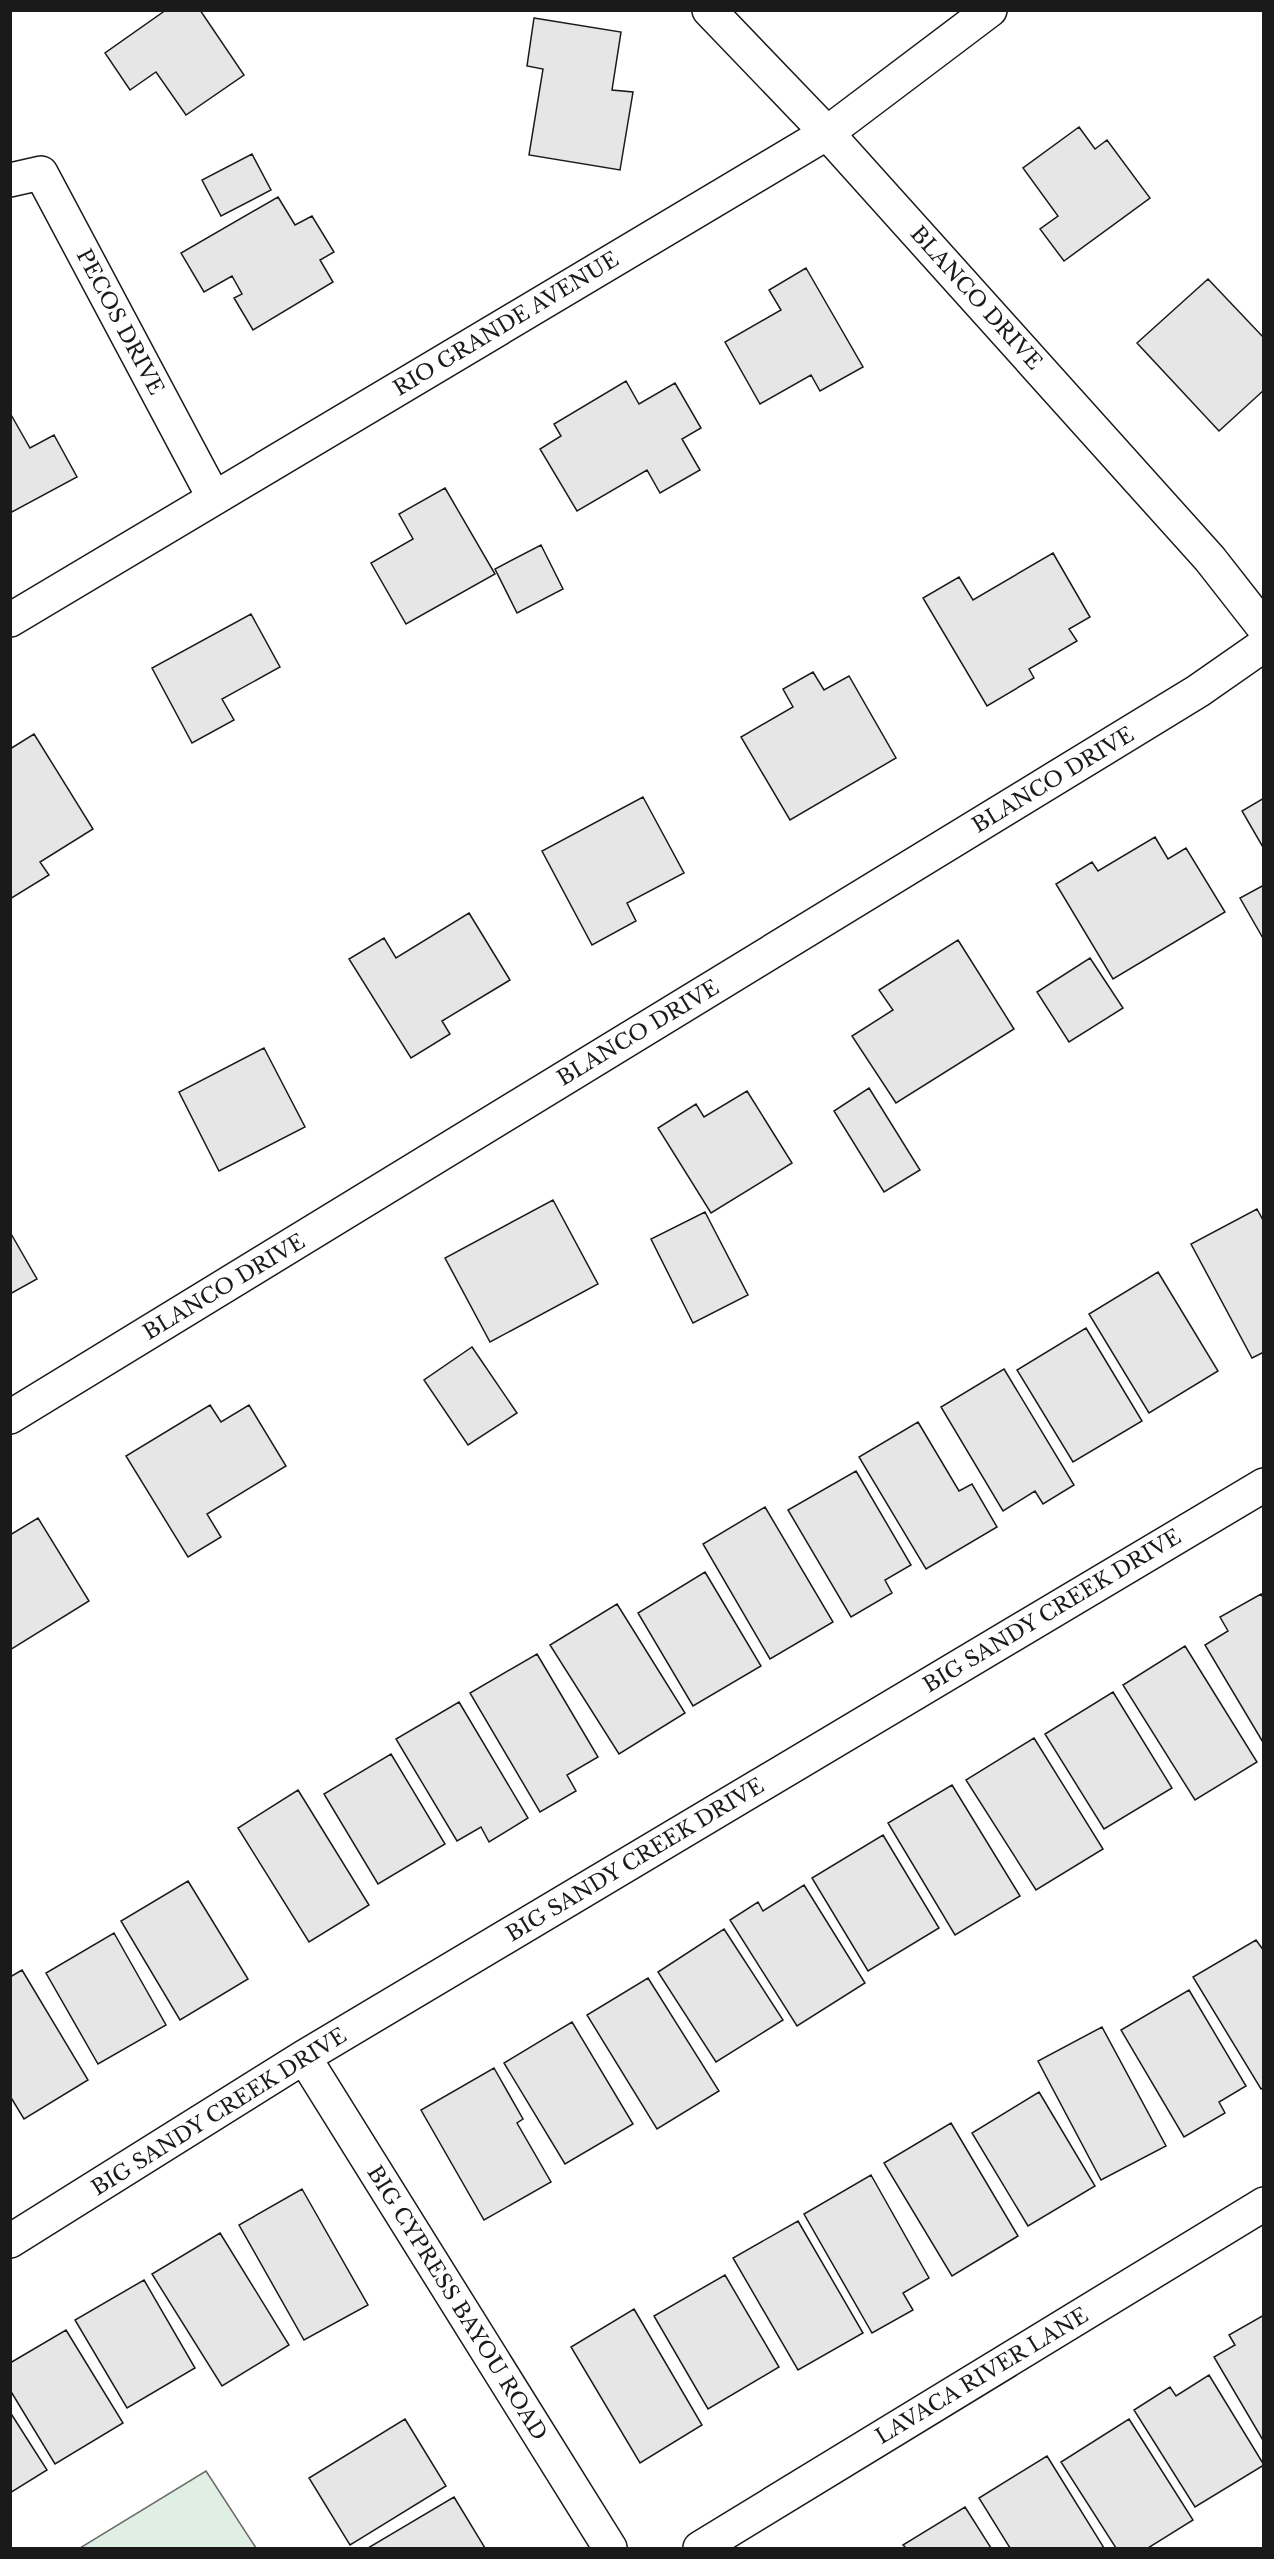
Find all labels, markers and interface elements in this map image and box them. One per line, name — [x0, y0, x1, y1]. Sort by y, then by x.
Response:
street label: BLANCO DRIVE — [905, 221, 1047, 375]
street label: PECOS DRIVE — [71, 245, 169, 399]
street label: RIO GRANDE AVENUE — [389, 246, 623, 402]
street label: BLANCO DRIVE — [967, 721, 1139, 839]
street label: BLANCO DRIVE — [552, 974, 724, 1092]
street label: BLANCO DRIVE — [138, 1228, 310, 1346]
street label: BIG SANDY CREEK DRIVE — [918, 1524, 1186, 1698]
street label: BIG SANDY CREEK DRIVE — [501, 1773, 769, 1947]
street label: BIG SANDY CREEK DRIVE — [87, 2023, 351, 2201]
street label: BIG CYPRESS BAYOU ROAD — [361, 2161, 553, 2445]
street label: LAVACA RIVER LANE — [871, 2302, 1093, 2450]

